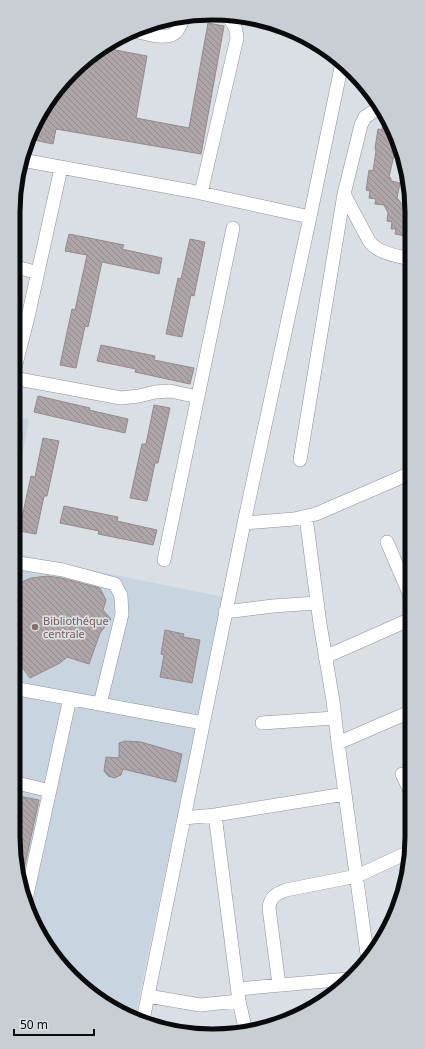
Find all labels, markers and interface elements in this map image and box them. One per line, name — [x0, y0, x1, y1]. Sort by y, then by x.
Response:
place label: Bibliothéque centrale — [43, 613, 109, 641]
marker: Bibliothéque centrale — [30, 622, 40, 632]
scale bar — [14, 1011, 94, 1037]
text: 50 m — [20, 1016, 48, 1033]

